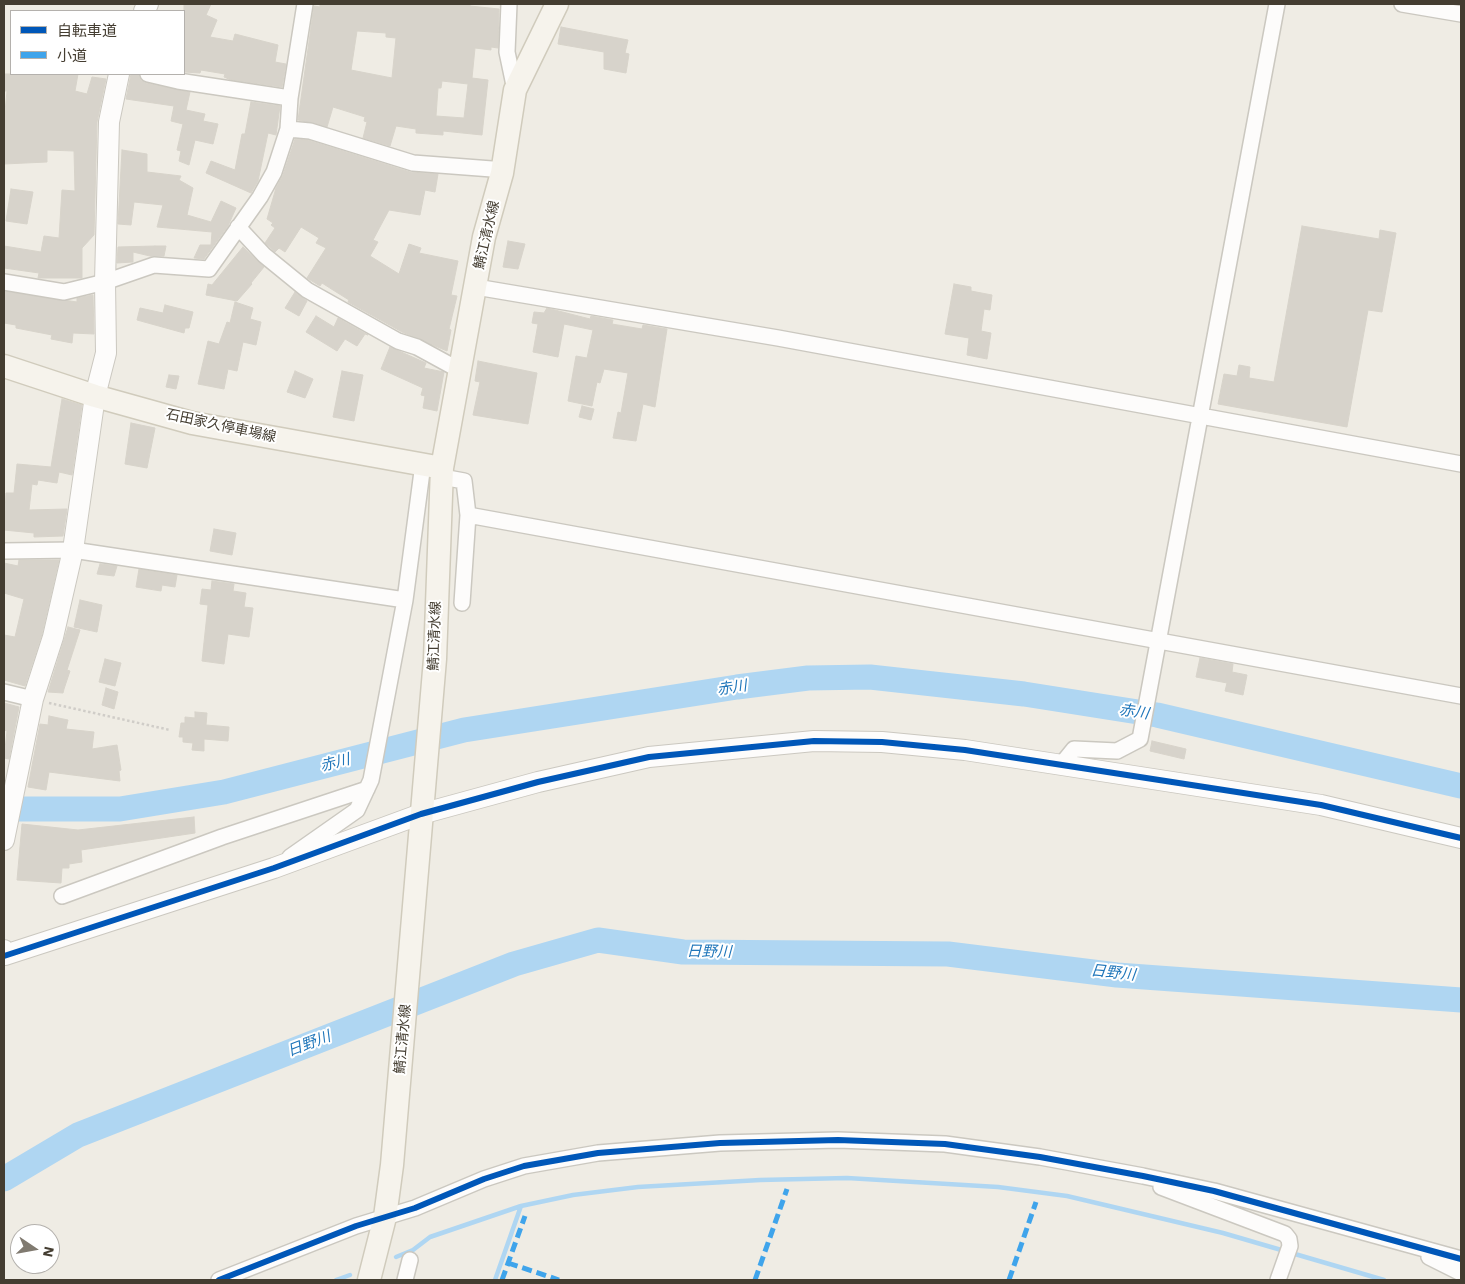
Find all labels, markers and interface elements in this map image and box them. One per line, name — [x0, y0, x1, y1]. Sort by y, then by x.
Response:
legend — [10, 10, 185, 75]
text: 自転車道 — [57, 22, 117, 40]
text: 小道 — [57, 47, 87, 65]
street label: 鯖江清水線 — [471, 199, 503, 271]
street label: 石田家久停車場線 — [164, 406, 278, 446]
street label: 鯖江清水線 — [425, 601, 445, 671]
water label: 赤川 — [716, 677, 748, 699]
water label: 赤川 — [1118, 701, 1150, 723]
water label: 赤川 — [318, 751, 352, 775]
water label: 日野川 — [686, 943, 732, 961]
water label: 日野川 — [1090, 962, 1136, 984]
street label: 鯖江清水線 — [392, 1003, 414, 1075]
water label: 日野川 — [285, 1028, 333, 1060]
north arrow — [10, 1224, 60, 1274]
text: N — [40, 1245, 58, 1259]

